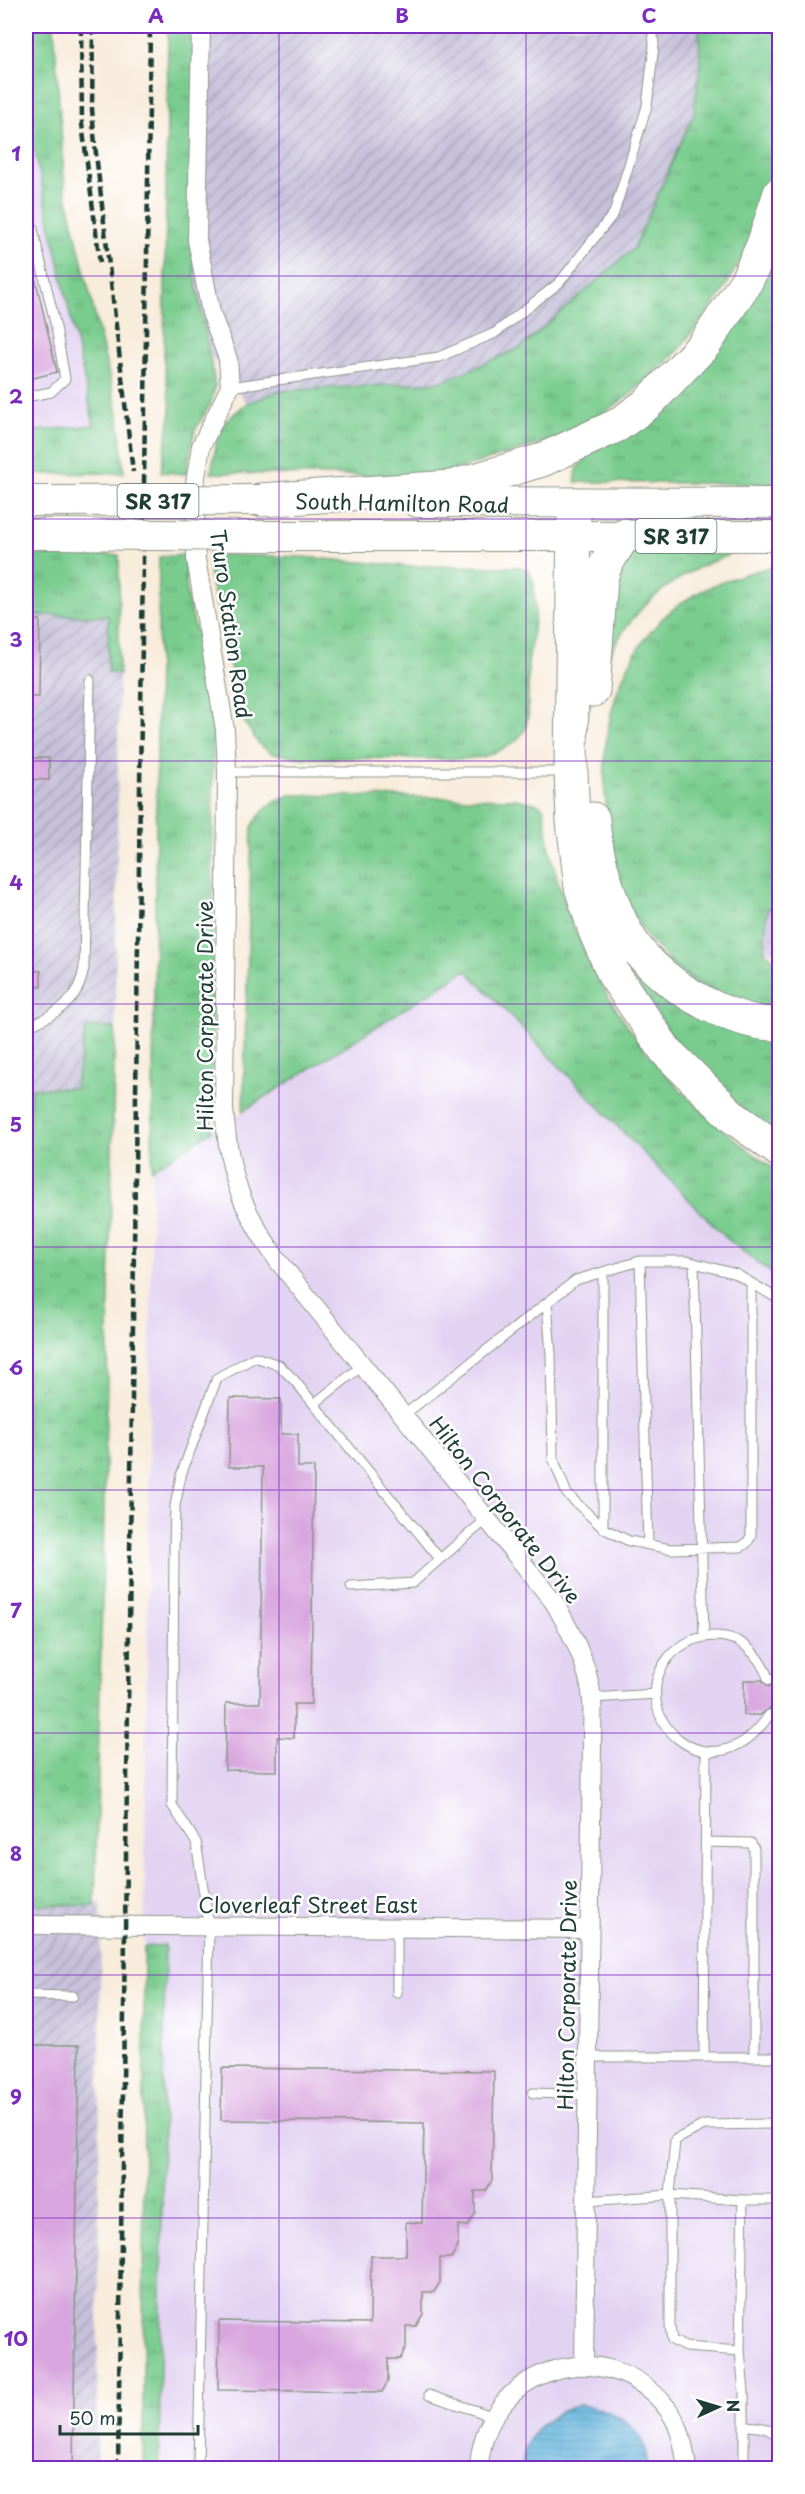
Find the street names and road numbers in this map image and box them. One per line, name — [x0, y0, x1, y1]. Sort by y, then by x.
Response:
road number: SR 317 — [118, 484, 198, 518]
street label: South Hamilton Road — [295, 484, 509, 520]
road number: SR 317 — [636, 519, 716, 553]
street label: Truro Station Road — [203, 527, 261, 721]
street label: Hilton Corporate Drive — [188, 901, 220, 1131]
street label: Hilton Corporate Drive — [422, 1408, 590, 1610]
street label: Hilton Corporate Drive — [548, 1879, 584, 2111]
street label: Cloverleaf Street East — [198, 1888, 418, 1920]

